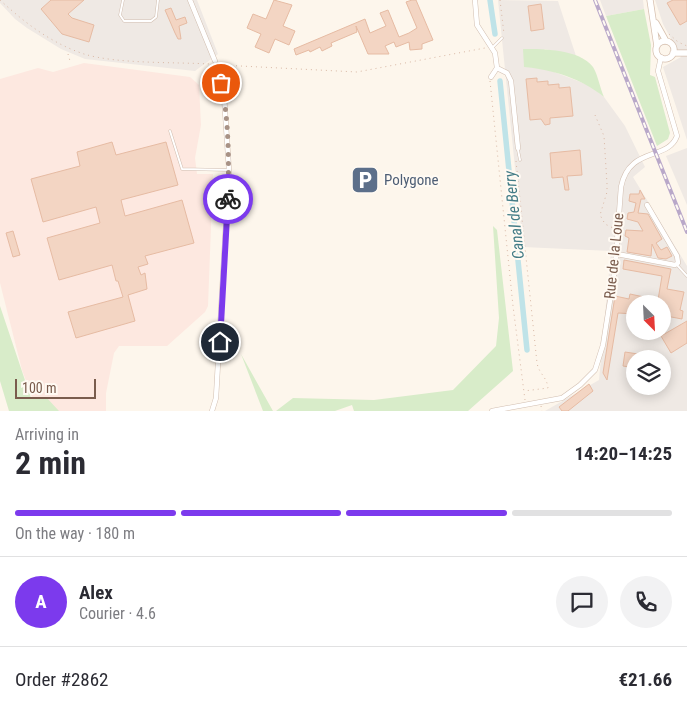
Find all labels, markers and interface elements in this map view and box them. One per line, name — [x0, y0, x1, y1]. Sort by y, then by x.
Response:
pin — [200, 62, 242, 104]
icon: bag — [207, 69, 235, 97]
parking icon: Polygone — [350, 165, 380, 195]
water label: Canal de Berry — [500, 169, 528, 260]
place label: Polygone — [384, 171, 439, 189]
courier — [203, 174, 253, 224]
icon: bike — [214, 185, 242, 213]
street label: Rue de la Loue — [601, 212, 627, 300]
north arrow — [626, 295, 671, 340]
map controls — [626, 295, 671, 395]
pin — [199, 321, 241, 363]
icon: home — [206, 328, 234, 356]
button: layers — [626, 350, 671, 395]
scale bar — [15, 376, 96, 399]
text: 100 m — [22, 380, 57, 396]
text: Arriving in — [15, 425, 79, 444]
text: 14:20–14:25 — [574, 442, 672, 465]
text: 2 min — [15, 444, 86, 482]
text: On the way · 180 m — [15, 524, 135, 543]
button: chat — [556, 576, 608, 628]
button: phone — [620, 576, 672, 628]
text: Alex — [79, 581, 113, 604]
text: A — [35, 590, 47, 613]
text: Courier · 4.6 — [79, 604, 156, 623]
text: Order #2862 — [15, 668, 108, 691]
text: €21.66 — [618, 668, 672, 691]

